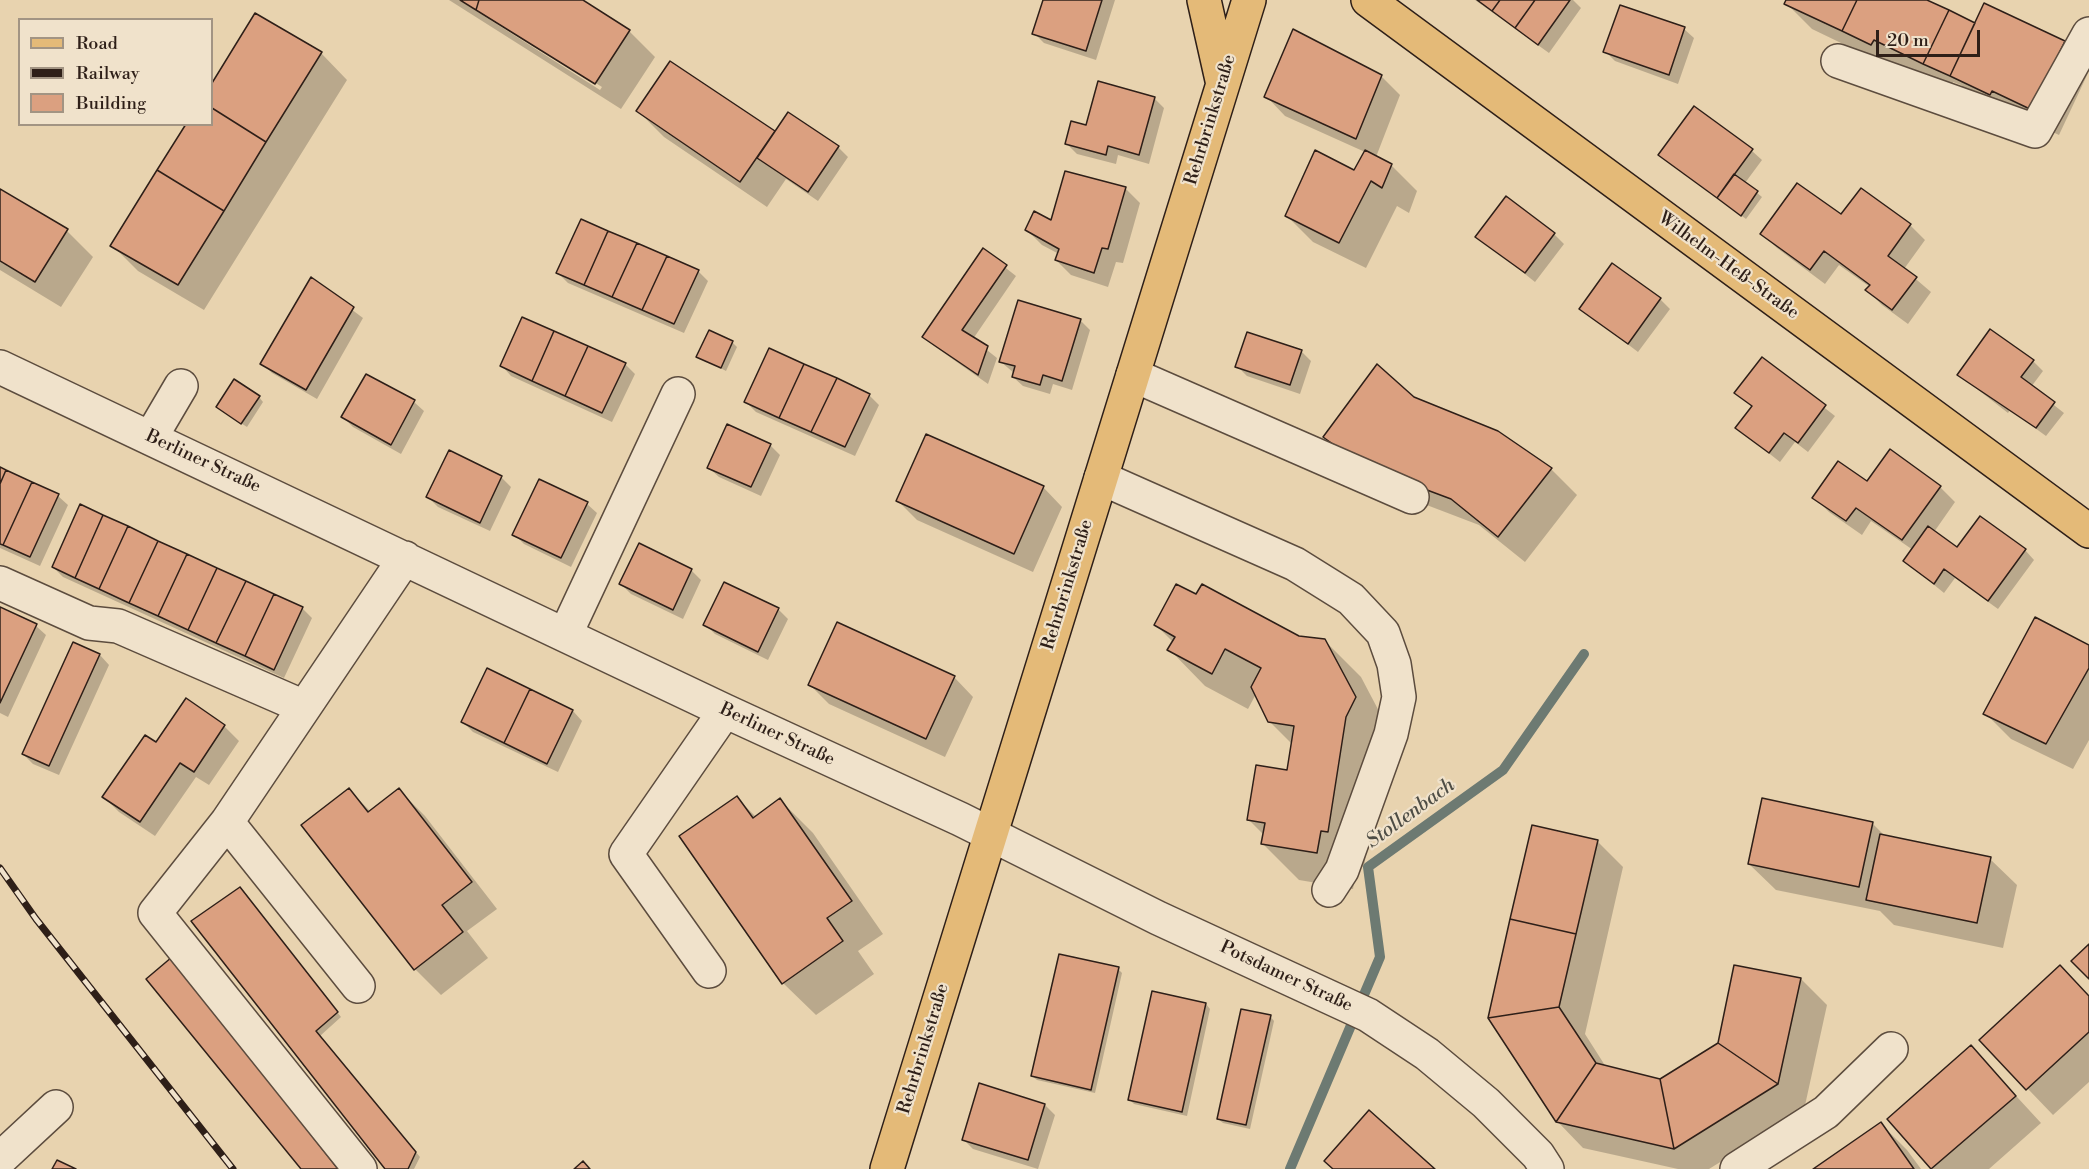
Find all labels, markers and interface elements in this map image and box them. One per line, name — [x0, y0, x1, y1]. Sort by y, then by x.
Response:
legend — [18, 18, 213, 126]
scale bar — [1879, 18, 1982, 56]
text: 20 m — [1887, 29, 1929, 52]
text: Road — [76, 32, 118, 55]
street label: Rehrbrinkstraße — [1181, 52, 1241, 188]
text: Railway — [76, 62, 139, 85]
text: Building — [76, 92, 146, 115]
street label: Wilhelm-Heß-Straße — [1653, 208, 1803, 324]
street label: Berliner Straße — [142, 426, 264, 498]
street label: Rehrbrinkstraße — [1038, 517, 1098, 653]
street label: Berliner Straße — [716, 699, 838, 771]
water label: Stollenbach — [1362, 774, 1460, 854]
street label: Potsdamer Straße — [1216, 937, 1356, 1017]
street label: Rehrbrinkstraße — [894, 981, 954, 1117]

